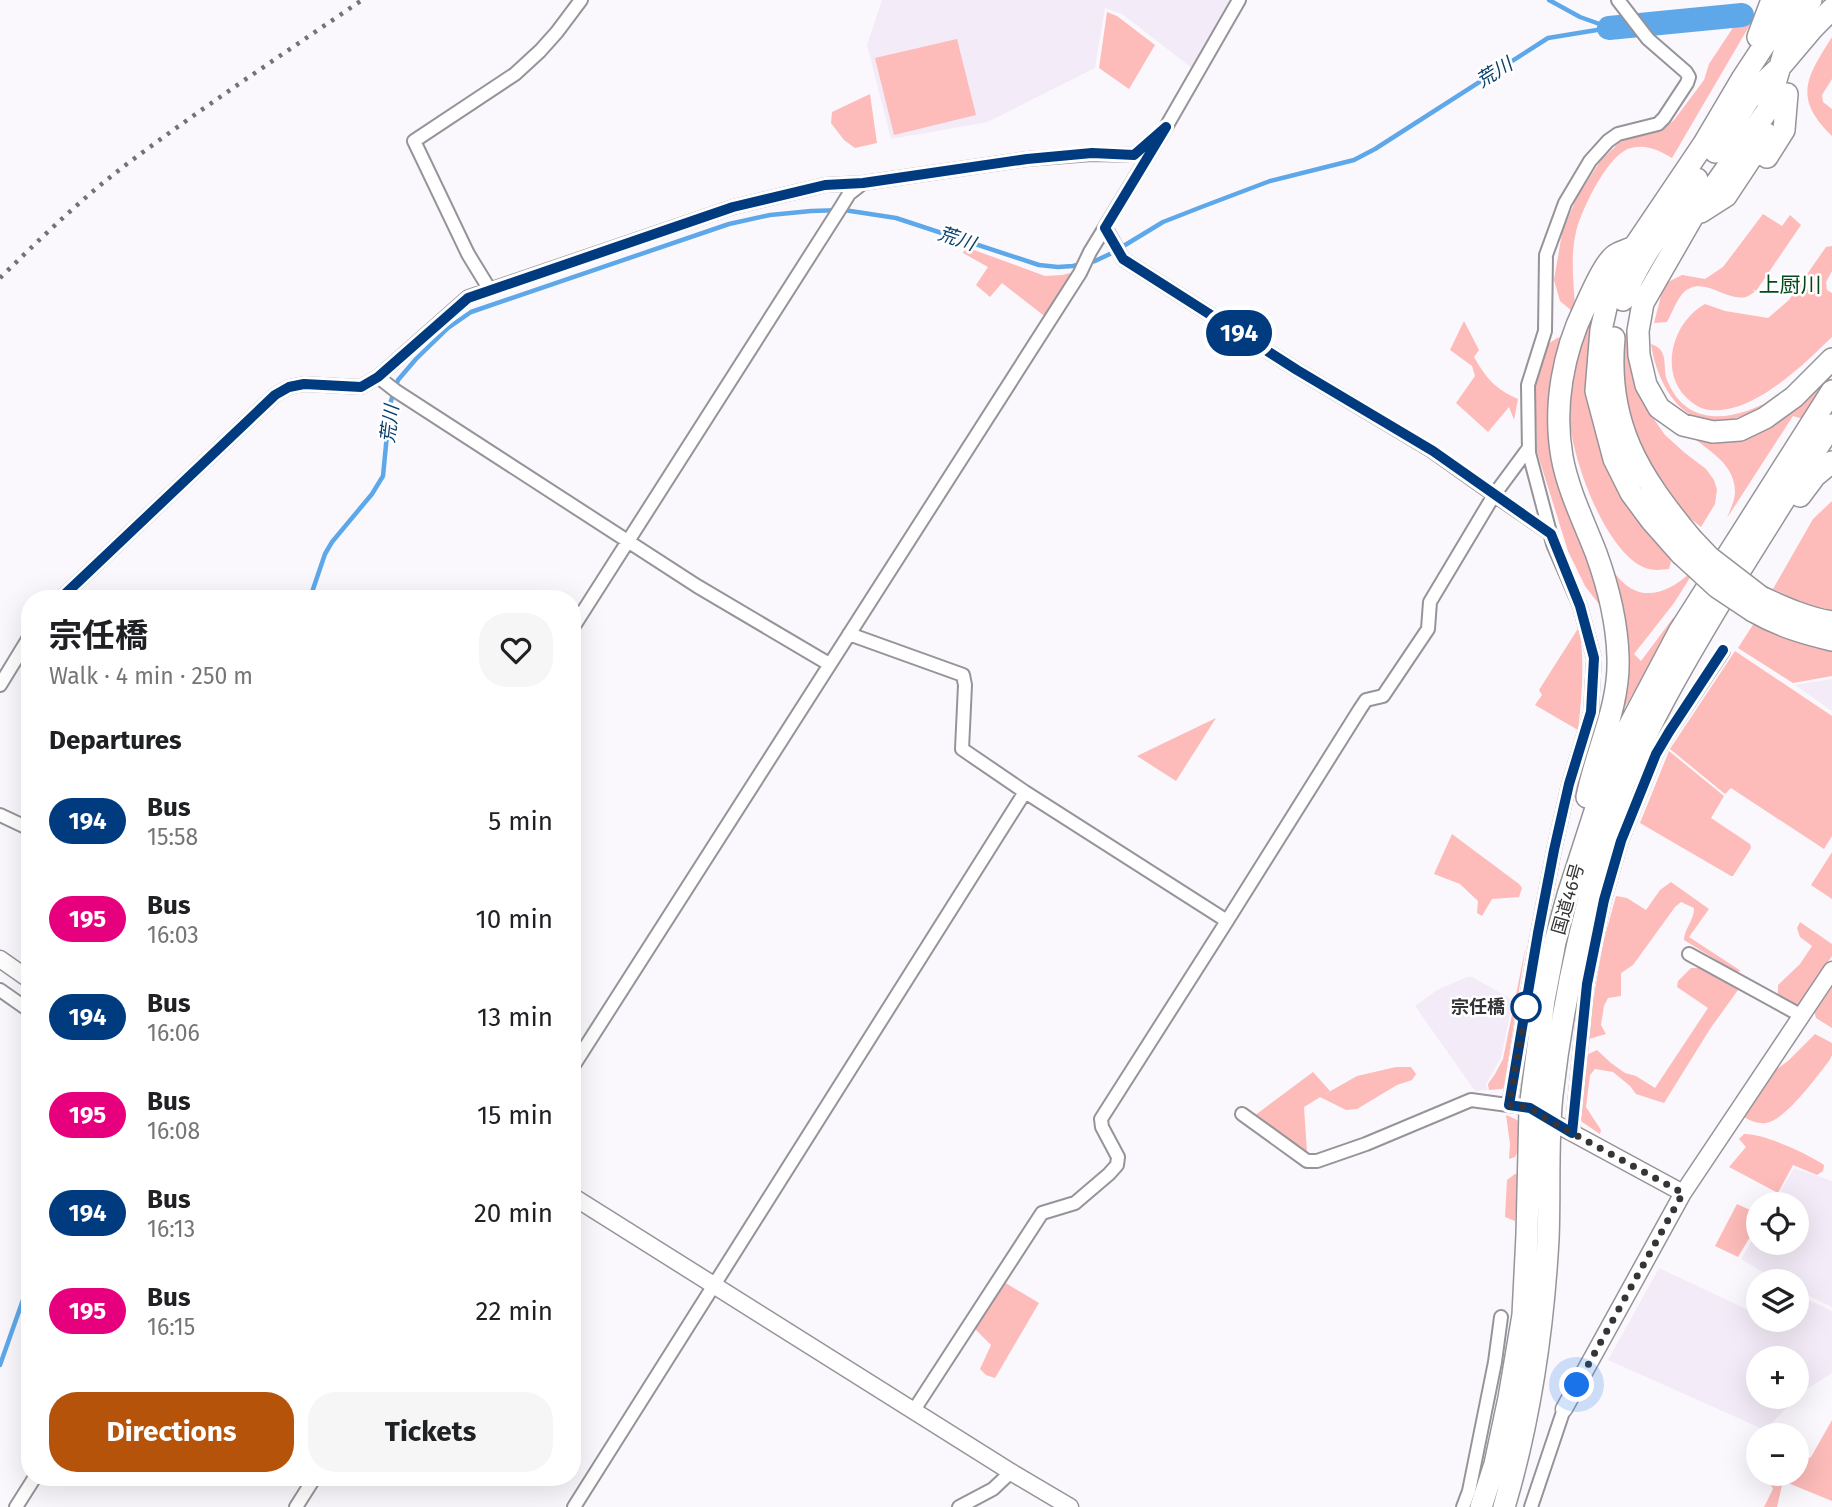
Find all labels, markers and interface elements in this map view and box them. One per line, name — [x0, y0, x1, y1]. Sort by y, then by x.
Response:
water label: 荒川 — [1472, 52, 1518, 92]
water label: 荒川 — [935, 222, 980, 256]
district label: 上厨川 — [1759, 272, 1822, 298]
line badge: 194 — [1199, 310, 1279, 356]
text: 194 — [1220, 319, 1258, 347]
water label: 荒川 — [376, 402, 403, 444]
button: heart — [479, 613, 553, 687]
text: 宗任橋 — [49, 616, 148, 656]
text: Walk · 4 min · 250 m — [49, 662, 253, 690]
text: Departures — [49, 725, 182, 756]
text: Bus — [147, 792, 190, 823]
text: 5 min — [488, 806, 553, 837]
text: 194 — [69, 807, 106, 835]
text: 15:58 — [147, 823, 198, 851]
street label: 国道46号 — [1547, 861, 1589, 937]
text: Bus — [147, 890, 190, 921]
text: 10 min — [475, 904, 553, 935]
text: 195 — [69, 905, 106, 933]
text: 16:03 — [147, 921, 199, 949]
text: Bus — [147, 988, 190, 1019]
marker: 宗任橋 — [1511, 992, 1541, 1022]
place label: 宗任橋 — [1451, 996, 1505, 1018]
text: 13 min — [477, 1002, 553, 1033]
text: 194 — [69, 1003, 106, 1031]
text: 16:06 — [147, 1019, 200, 1047]
text: Bus — [147, 1086, 190, 1117]
text: 15 min — [477, 1100, 553, 1131]
text: 195 — [69, 1101, 106, 1129]
text: 16:08 — [147, 1117, 200, 1145]
text: Bus — [147, 1184, 190, 1215]
map controls — [1746, 1192, 1809, 1486]
button: locate — [1746, 1192, 1809, 1255]
text: 20 min — [474, 1198, 553, 1229]
text: 194 — [69, 1199, 106, 1227]
text: 16:13 — [147, 1215, 195, 1243]
button: layers — [1746, 1269, 1809, 1332]
text: Bus — [147, 1282, 190, 1313]
text: 22 min — [476, 1296, 553, 1327]
text: 195 — [69, 1297, 106, 1325]
text: 16:15 — [147, 1313, 195, 1341]
button: + — [1746, 1346, 1809, 1409]
your location — [1559, 1367, 1594, 1402]
button: Directions — [49, 1392, 294, 1472]
button: Tickets — [308, 1392, 553, 1472]
button: − — [1746, 1423, 1809, 1486]

